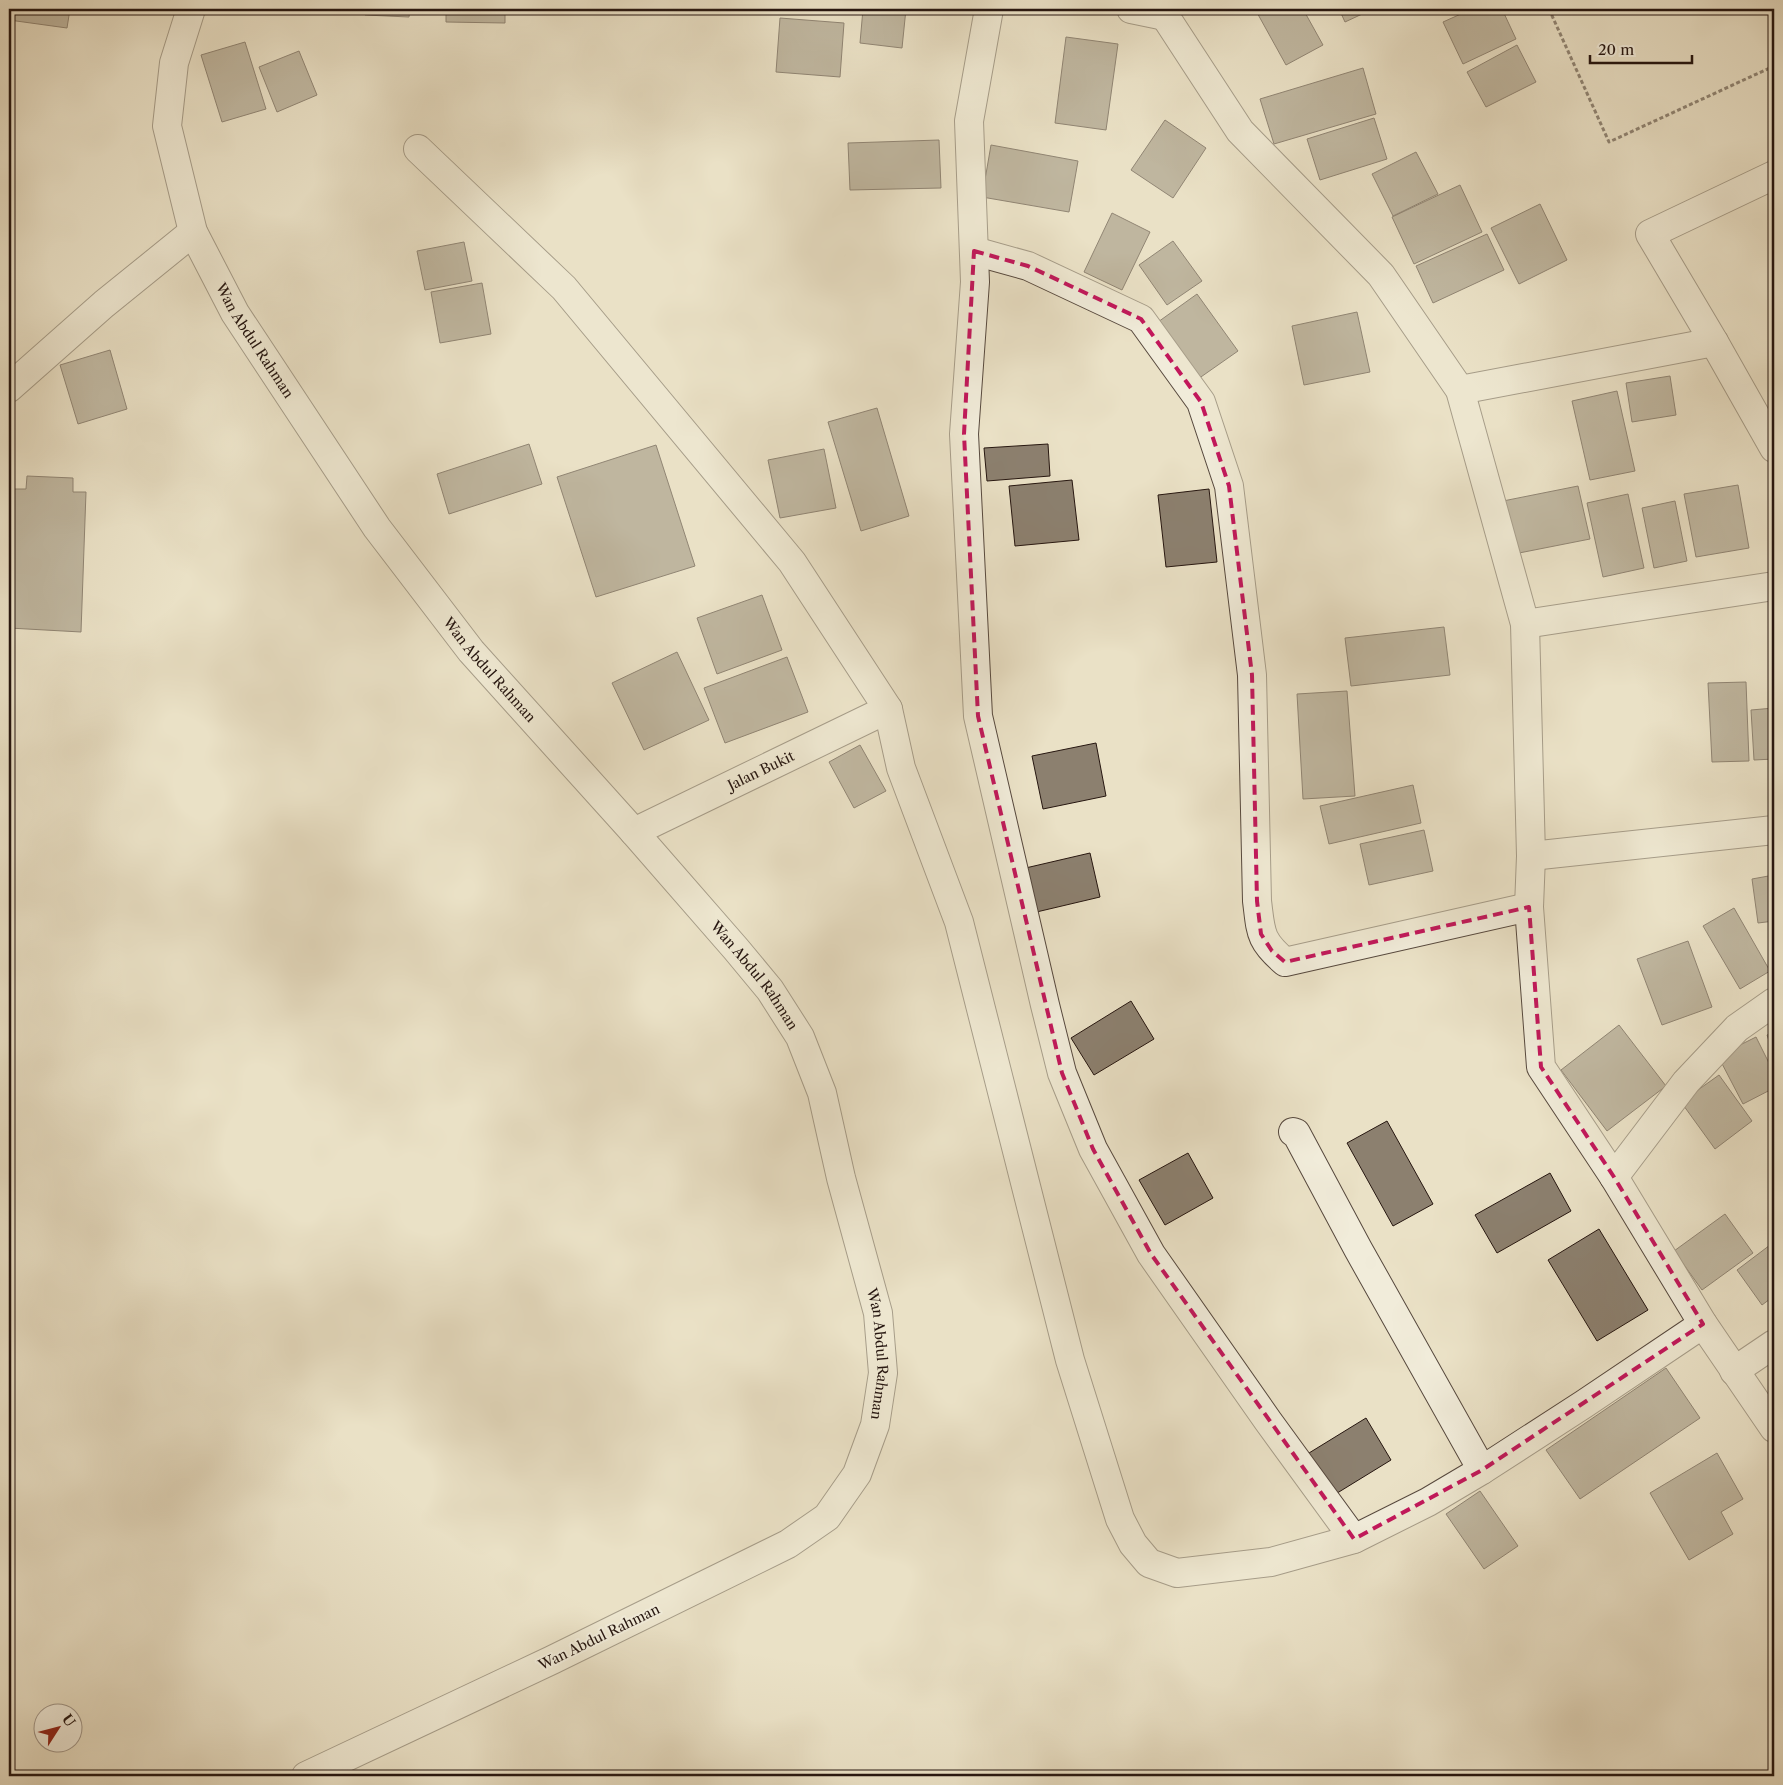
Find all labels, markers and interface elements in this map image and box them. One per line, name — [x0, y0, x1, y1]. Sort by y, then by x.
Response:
scale bar — [1590, 32, 1693, 64]
text: 20 m — [1598, 40, 1634, 59]
street label: Wan Abdul Rahman — [211, 279, 298, 402]
street label: Wan Abdul Rahman — [439, 613, 540, 726]
street label: Jalan Bukit — [723, 747, 797, 795]
street label: Wan Abdul Rahman — [706, 917, 802, 1033]
street label: Wan Abdul Rahman — [862, 1285, 892, 1421]
street label: Wan Abdul Rahman — [534, 1600, 663, 1675]
north arrow — [32, 1702, 82, 1752]
text: U — [58, 1710, 80, 1731]

